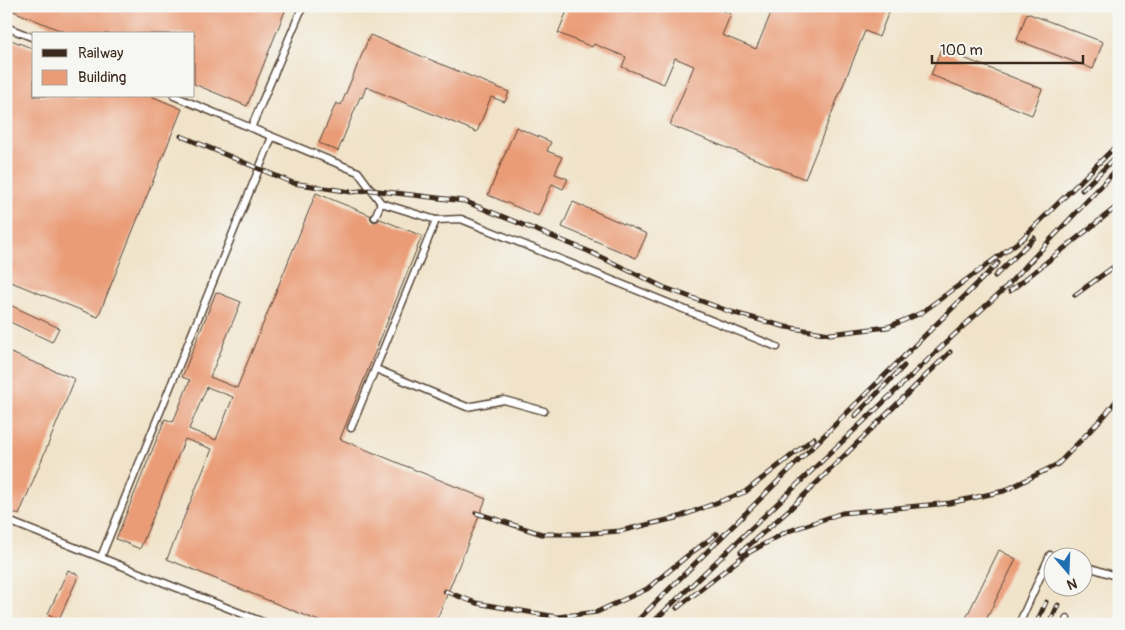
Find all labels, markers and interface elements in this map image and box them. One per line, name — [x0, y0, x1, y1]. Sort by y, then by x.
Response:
legend — [32, 32, 195, 98]
scale bar — [932, 32, 1084, 64]
text: 100 m — [940, 41, 983, 60]
text: Railway — [78, 44, 124, 63]
text: Building — [78, 68, 126, 87]
north arrow — [1042, 548, 1092, 598]
text: N — [1065, 574, 1079, 593]

